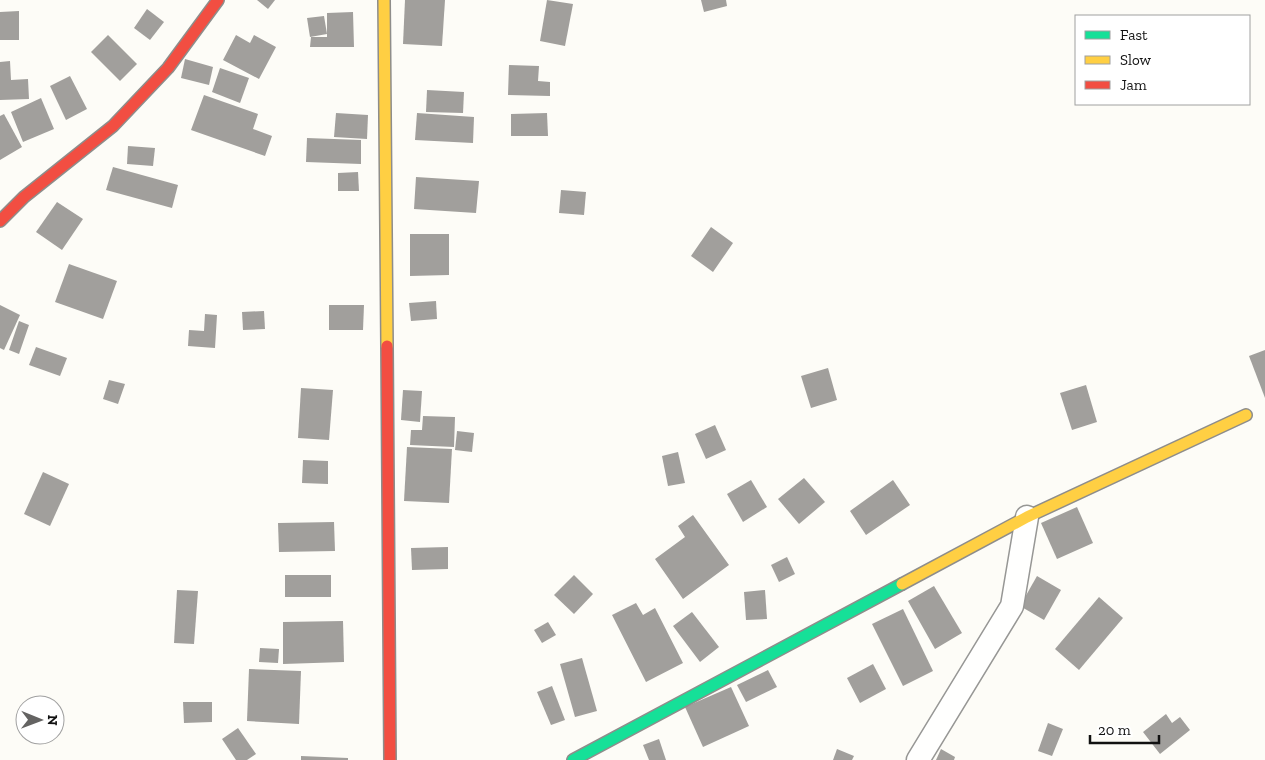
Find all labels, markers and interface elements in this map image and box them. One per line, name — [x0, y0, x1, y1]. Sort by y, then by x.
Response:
legend — [1075, 15, 1250, 105]
text: Fast — [1120, 26, 1148, 44]
text: Slow — [1120, 51, 1152, 69]
text: Jam — [1120, 76, 1147, 94]
north arrow — [15, 695, 65, 745]
scale bar — [1090, 712, 1159, 744]
text: N — [44, 715, 61, 726]
text: 20 m — [1098, 721, 1131, 739]

